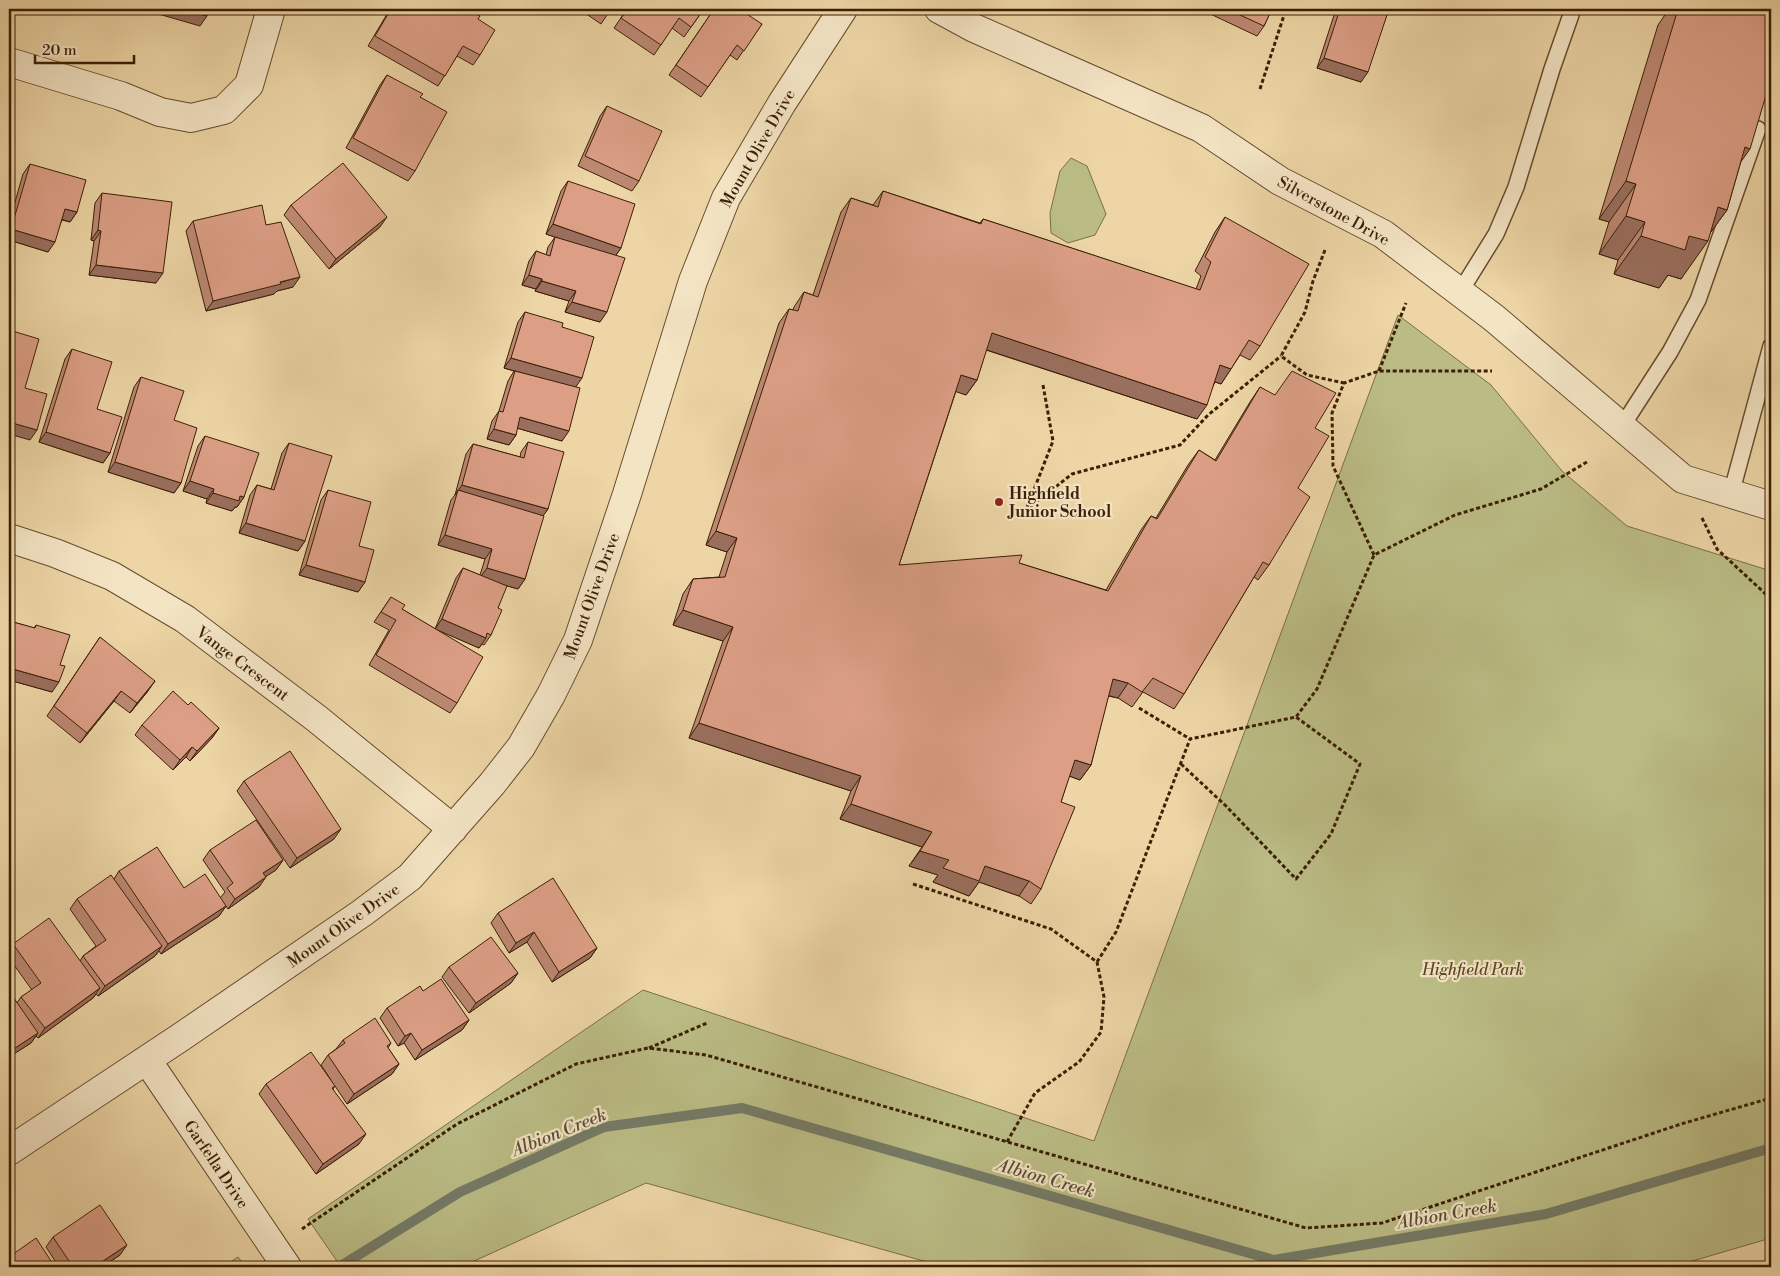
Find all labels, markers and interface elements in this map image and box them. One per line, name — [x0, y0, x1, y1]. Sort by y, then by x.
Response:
scale bar — [35, 32, 134, 64]
text: 20 m — [42, 41, 77, 60]
street label: Mount Olive Drive — [716, 86, 800, 211]
street label: Silverstone Drive — [1274, 172, 1393, 250]
place label: Highfield Junior School — [1007, 484, 1112, 522]
marker: Highfield Junior School — [993, 496, 1005, 508]
street label: Mount Olive Drive — [560, 530, 624, 662]
street label: Vange Crescent — [191, 622, 293, 706]
street label: Mount Olive Drive — [283, 879, 404, 972]
park label: Highfield Park — [1421, 960, 1524, 980]
water label: Albion Creek — [506, 1103, 610, 1163]
street label: Garfella Drive — [179, 1117, 253, 1213]
water label: Albion Creek — [993, 1153, 1097, 1203]
water label: Albion Creek — [1394, 1194, 1499, 1235]

